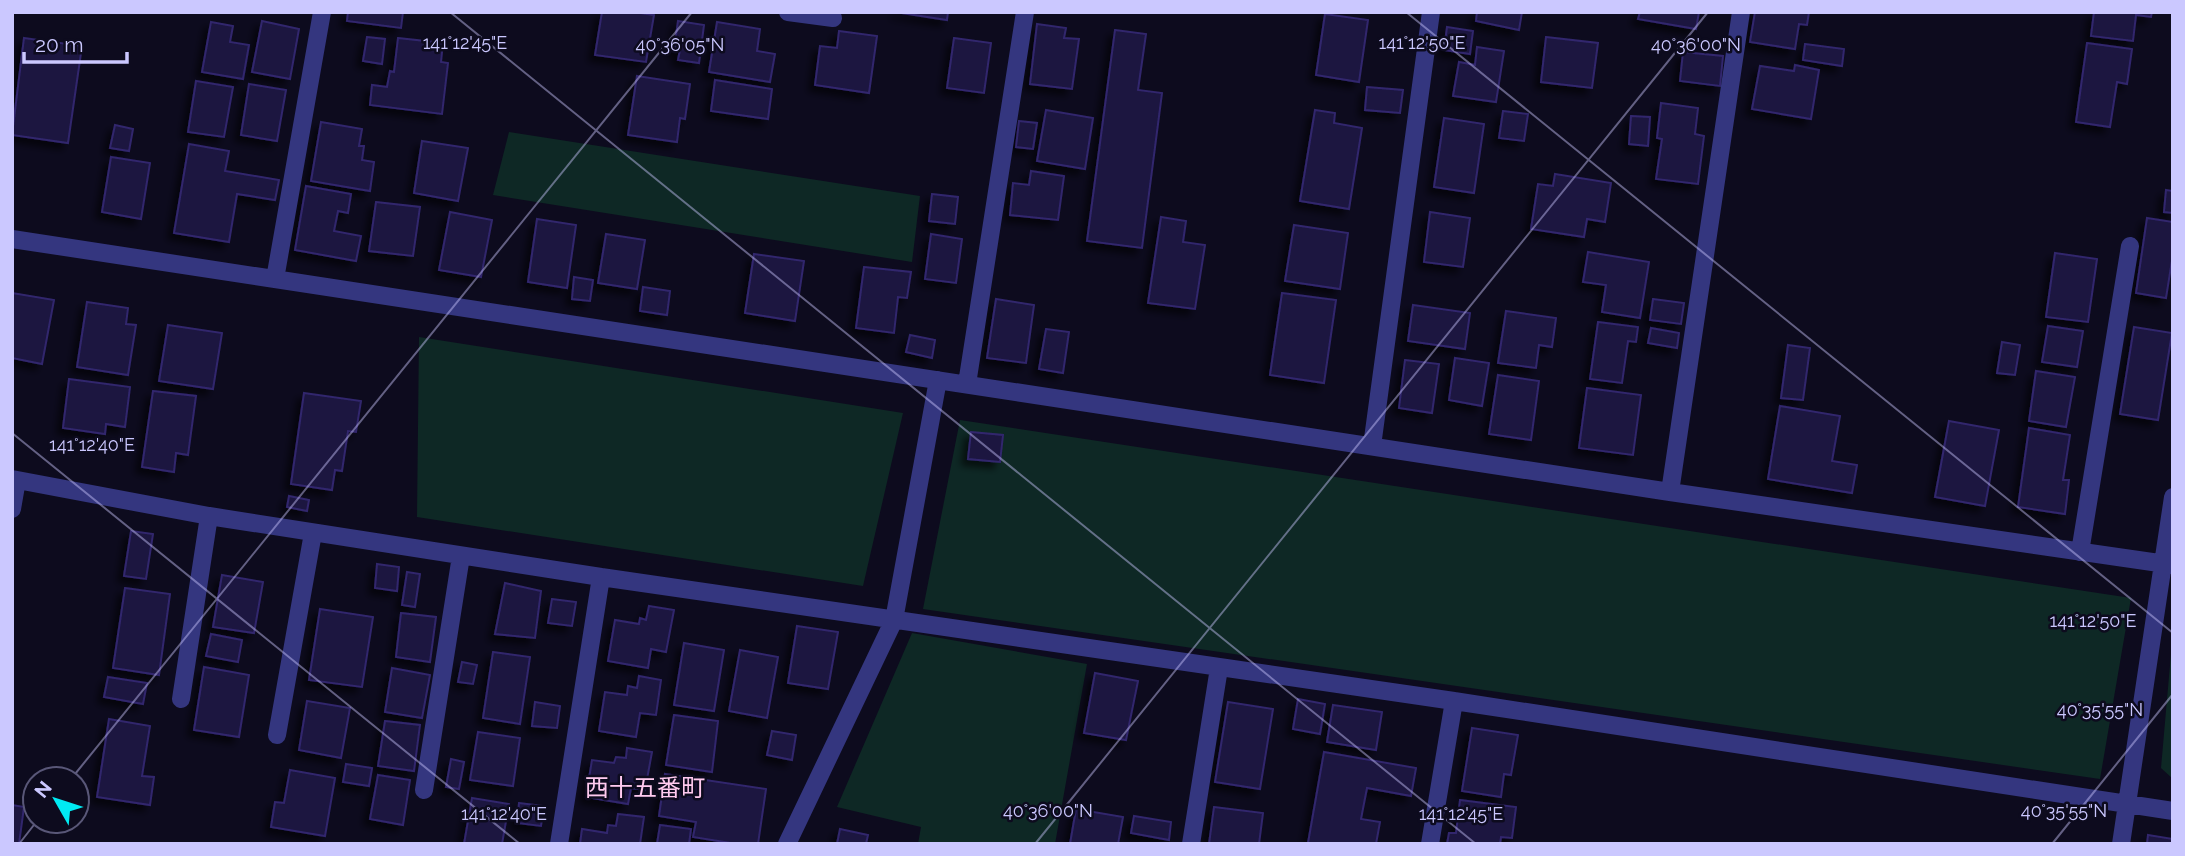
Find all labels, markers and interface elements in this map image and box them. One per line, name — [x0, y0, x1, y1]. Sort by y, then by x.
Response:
scale bar — [24, 21, 128, 65]
text: 20 m — [35, 32, 83, 57]
text: 141°12'45"E — [423, 32, 507, 53]
text: 141°12'50"E — [1379, 32, 1465, 53]
text: 40°36'05"N — [636, 34, 724, 55]
text: 40°36'00"N — [1651, 34, 1741, 55]
text: 141°12'40"E — [49, 434, 135, 455]
text: 141°12'50"E — [2050, 610, 2136, 631]
text: 40°35'55"N — [2057, 699, 2143, 720]
north arrow — [21, 765, 91, 835]
district label: 西十五番町 — [585, 773, 705, 802]
text: N — [30, 777, 56, 802]
text: 40°36'00"N — [1003, 800, 1093, 821]
text: 40°35'55"N — [2021, 800, 2107, 821]
text: 141°12'40"E — [461, 803, 547, 824]
text: 141°12'45"E — [1419, 803, 1503, 824]

